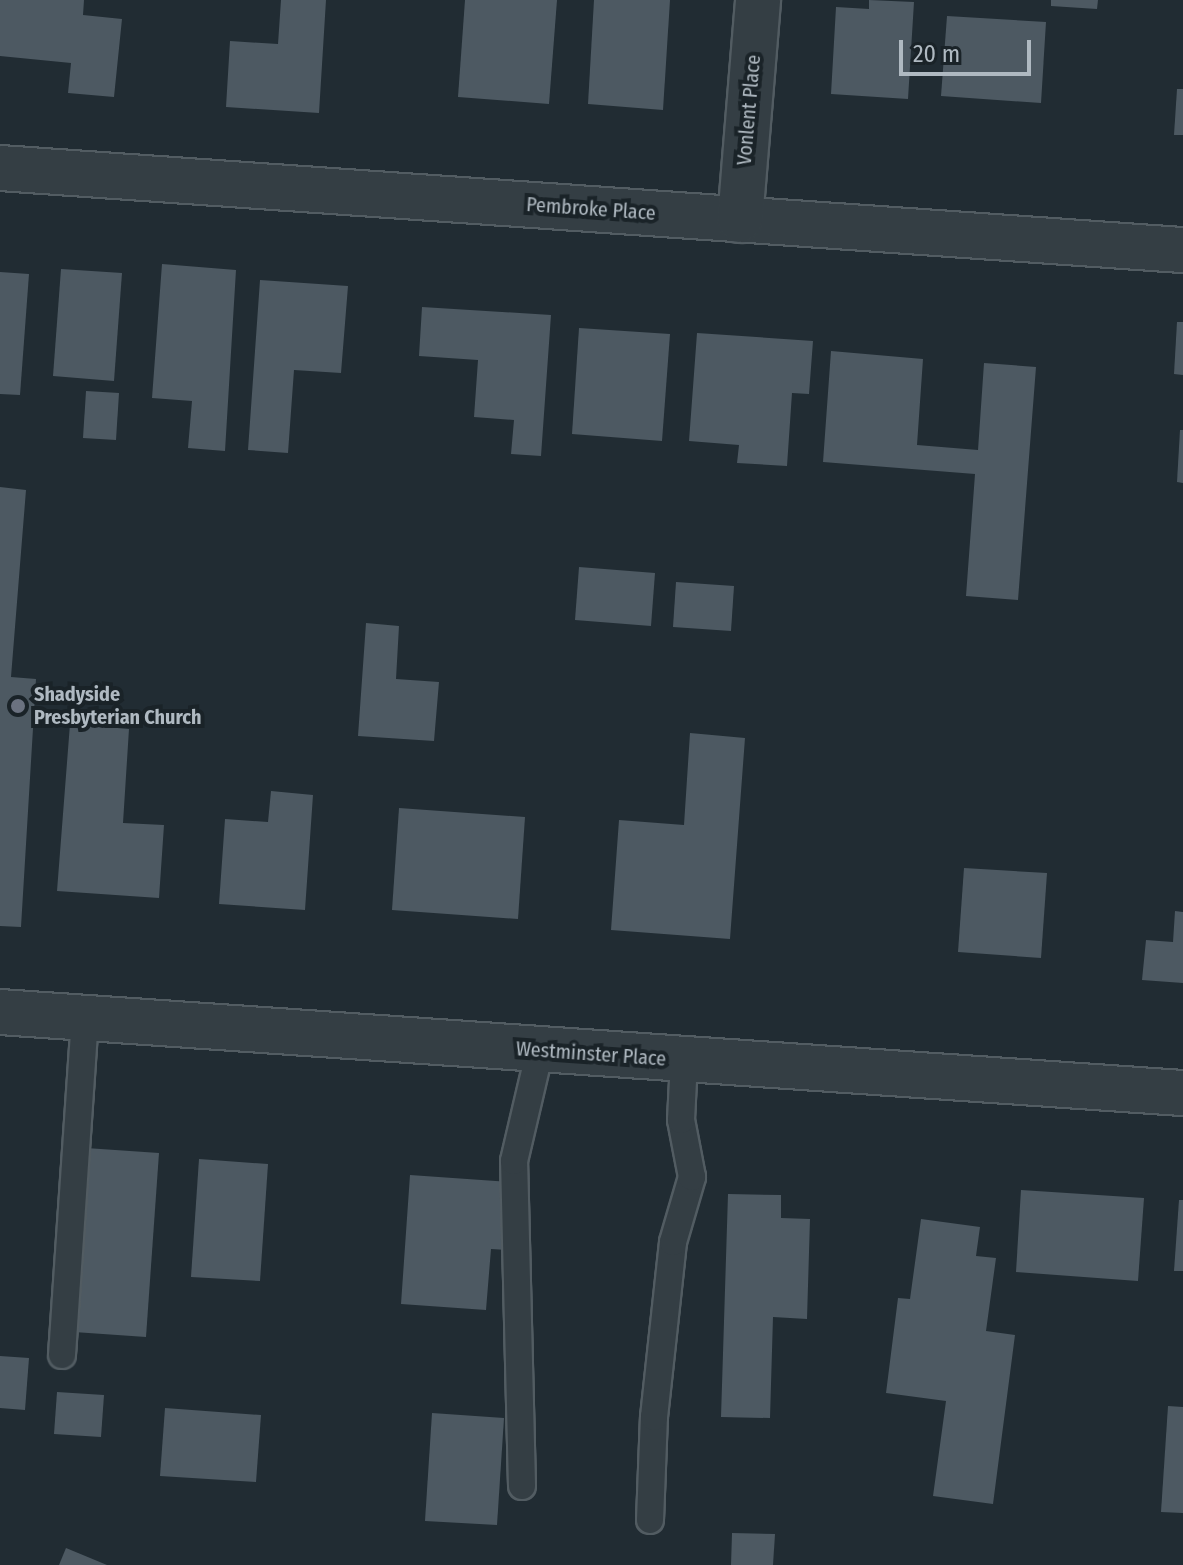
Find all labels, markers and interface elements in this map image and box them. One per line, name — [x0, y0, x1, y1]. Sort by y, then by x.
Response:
scale bar — [903, 24, 1035, 74]
text: 20 m — [913, 40, 960, 68]
street label: Vonlent Place — [732, 54, 766, 166]
street label: Pembroke Place — [525, 193, 657, 225]
place label: Shadyside Presbyterian Church — [34, 682, 201, 729]
marker: Shadyside Presbyterian Church — [9, 697, 27, 715]
street label: Westminster Place — [515, 1037, 667, 1071]

